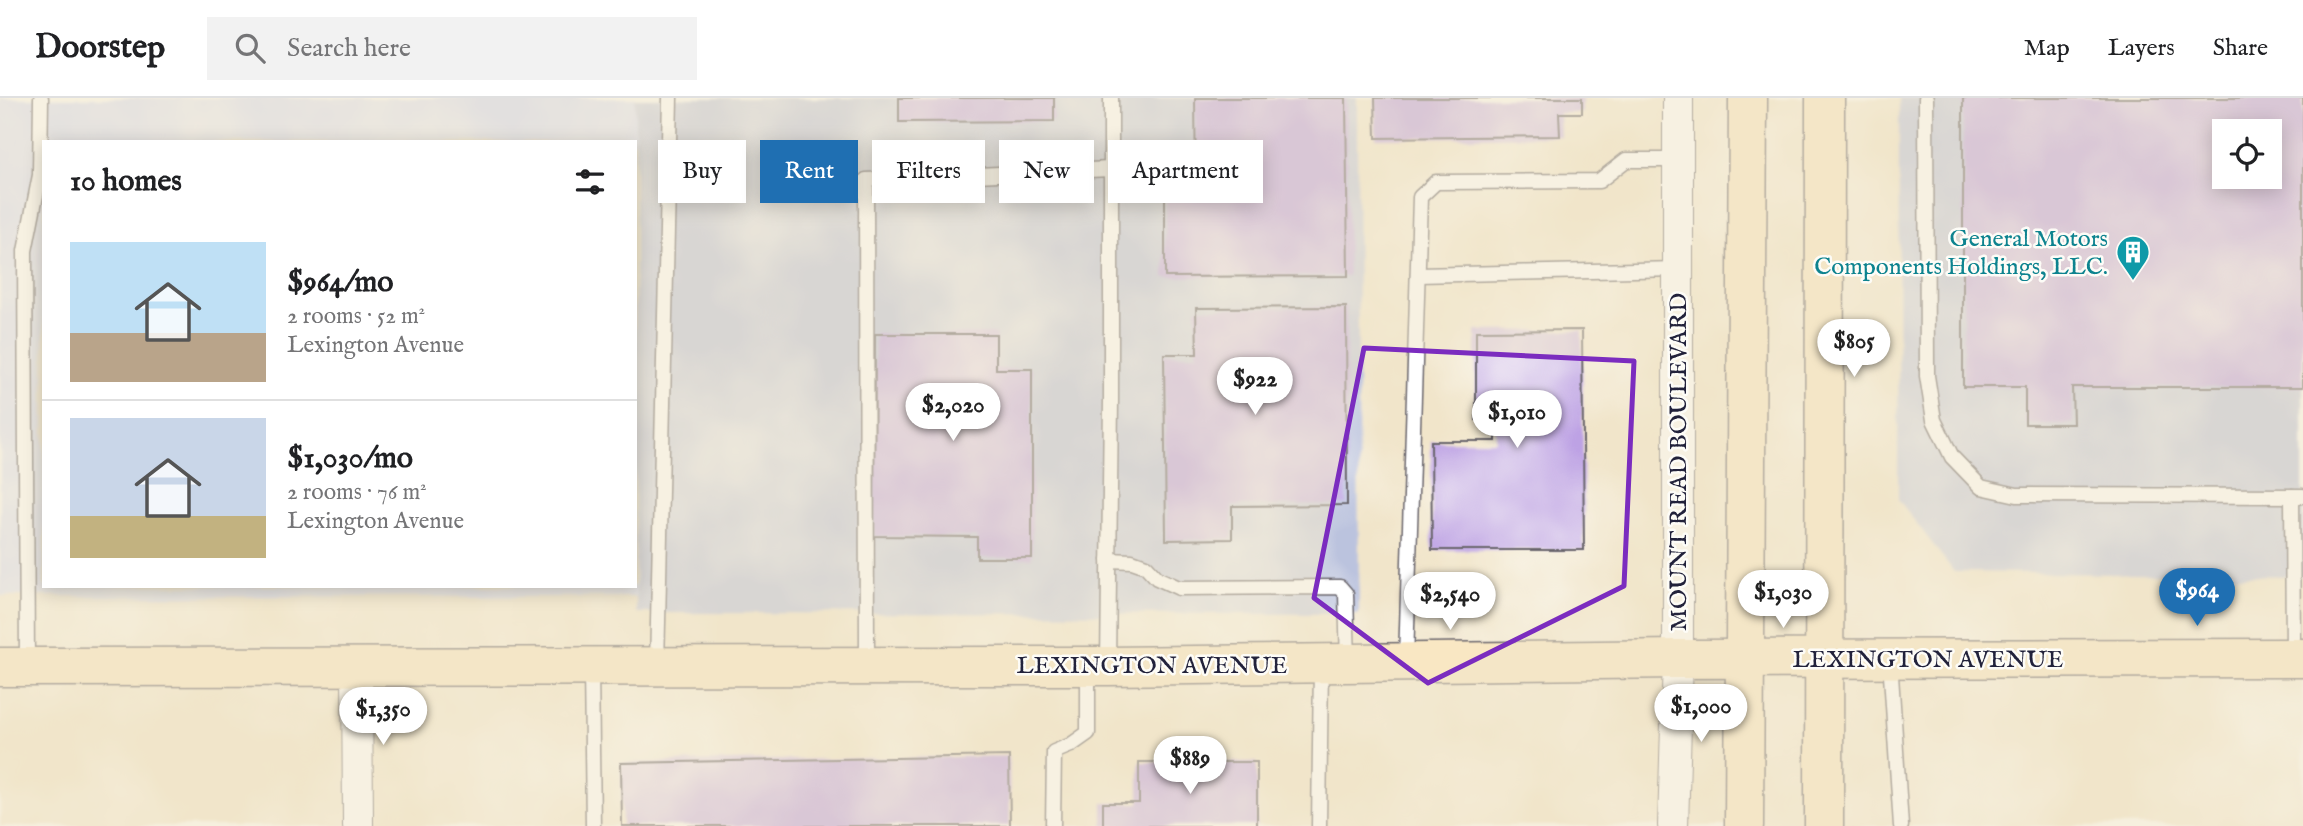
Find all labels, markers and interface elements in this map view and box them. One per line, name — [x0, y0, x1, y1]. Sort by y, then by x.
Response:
search box — [207, 17, 697, 80]
text: Doorstep — [35, 27, 165, 69]
icon: search — [231, 29, 269, 67]
text: Search here — [287, 32, 411, 65]
text: Map — [2024, 33, 2070, 64]
text: Layers — [2108, 33, 2175, 64]
text: Share — [2213, 33, 2268, 64]
map controls — [2212, 119, 2282, 189]
button: locate — [2212, 119, 2282, 189]
chip: Buy — [658, 140, 746, 203]
chip: Rent — [760, 140, 858, 203]
chip: Filters — [872, 140, 985, 203]
chip: New — [999, 140, 1094, 203]
chip: Apartment — [1108, 140, 1263, 203]
text: 10 homes — [70, 163, 182, 201]
icon: filters — [571, 163, 609, 201]
place label: General Motors Components Holdings, LLC. — [1814, 224, 2108, 283]
building icon: General Motors Components Holdings, LLC. — [2114, 233, 2152, 282]
text: $964/mo — [287, 264, 394, 302]
icon: home — [126, 270, 210, 354]
street label: MOUNT READ BOULEVARD — [1664, 293, 1695, 631]
text: 2 rooms · 52 m² — [287, 302, 425, 331]
pin: $805 — [1813, 320, 1895, 379]
text: $805 — [1833, 327, 1875, 356]
text: Lexington Avenue — [287, 331, 464, 360]
pin: $922 — [1214, 358, 1296, 417]
text: $922 — [1233, 365, 1277, 394]
pin: $2,020 — [896, 384, 1010, 443]
pin: $1,010 — [1460, 390, 1574, 450]
text: $2,020 — [921, 391, 985, 420]
text: $1,010 — [1488, 398, 1546, 427]
text: $1,030/mo — [287, 440, 413, 478]
icon: home — [126, 446, 210, 530]
text: 2 rooms · 76 m² — [287, 478, 427, 507]
text: Lexington Avenue — [287, 507, 464, 536]
pin: $964 — [2156, 568, 2238, 628]
pin: $1,030 — [1726, 570, 1840, 630]
pin: $2,540 — [1393, 573, 1507, 632]
text: $964 — [2175, 576, 2219, 605]
text: $1,030 — [1754, 578, 1812, 607]
text: $2,540 — [1420, 580, 1480, 609]
street label: LEXINGTON AVENUE — [1793, 645, 2063, 676]
street label: LEXINGTON AVENUE — [1017, 651, 1287, 682]
pin: $1,000 — [1644, 684, 1758, 744]
pin: $1,350 — [326, 688, 440, 747]
text: $1,000 — [1670, 692, 1732, 721]
text: $1,350 — [355, 695, 411, 724]
pin: $889 — [1149, 736, 1231, 796]
text: $889 — [1170, 744, 1210, 773]

